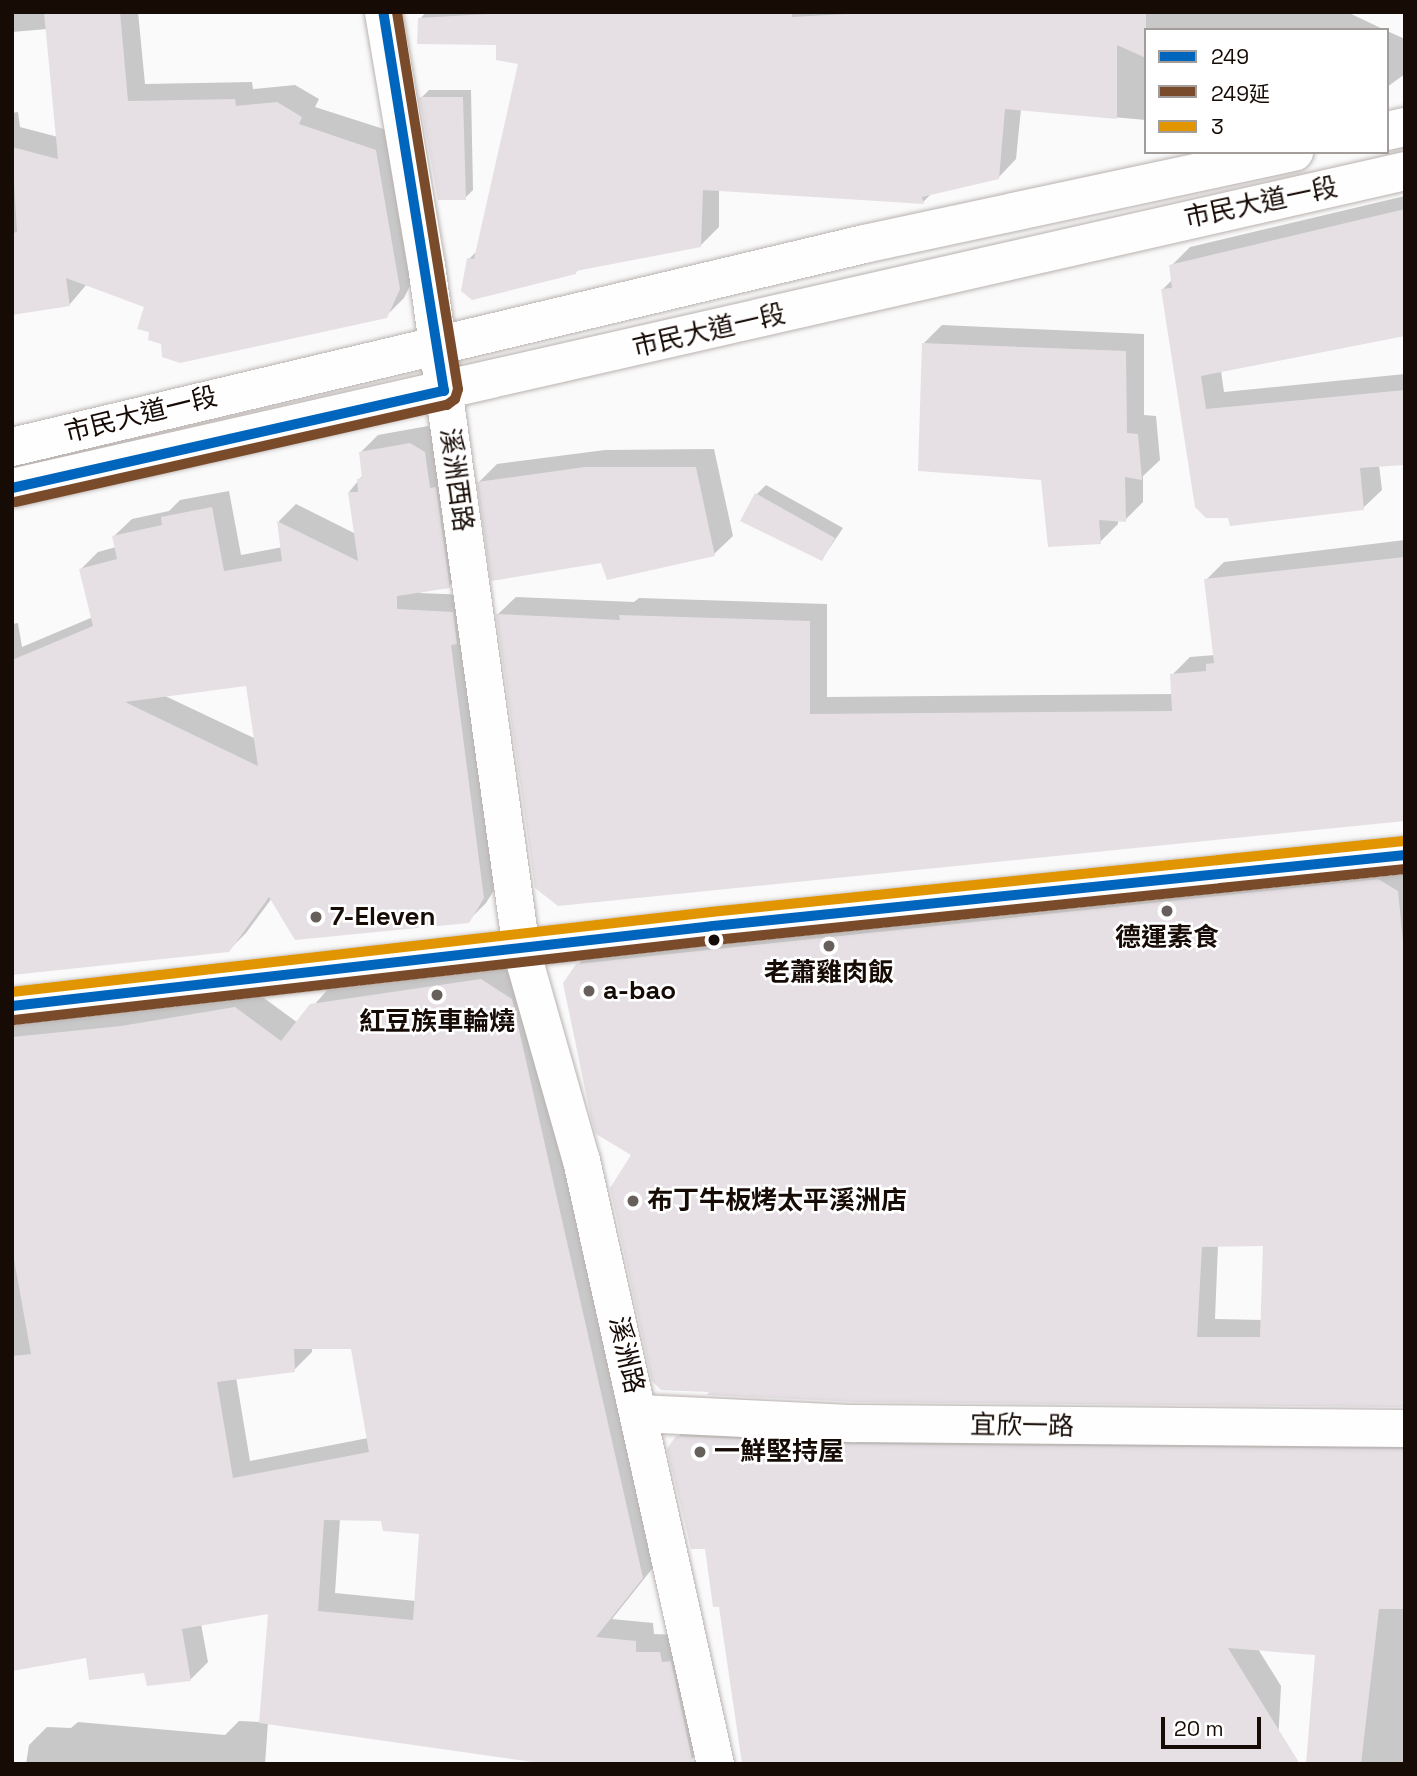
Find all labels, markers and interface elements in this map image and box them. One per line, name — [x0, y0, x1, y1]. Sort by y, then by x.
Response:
legend — [1144, 28, 1389, 154]
text: 249 — [1211, 43, 1249, 70]
text: 249延 — [1211, 80, 1270, 107]
text: 3 — [1211, 113, 1224, 140]
street label: 市民大道一段 — [1181, 172, 1341, 234]
street label: 市民大道一段 — [629, 298, 789, 364]
street label: 市民大道一段 — [62, 381, 220, 449]
street label: 溪洲西路 — [433, 426, 479, 534]
place label: 7-Eleven — [330, 901, 435, 933]
marker: 德運素食 — [1159, 903, 1175, 919]
marker: 7-Eleven — [308, 909, 324, 925]
place label: 德運素食 — [1115, 922, 1219, 954]
unlabelled marker — [707, 933, 721, 947]
marker: 老蕭雞肉飯 — [821, 938, 837, 954]
place label: 老蕭雞肉飯 — [764, 957, 894, 989]
place label: a-bao — [603, 975, 676, 1007]
marker: a-bao — [581, 983, 597, 999]
marker: 紅豆族車輪燒 — [429, 987, 445, 1003]
place label: 紅豆族車輪燒 — [359, 1006, 515, 1038]
place label: 布丁牛板烤太平溪洲店 — [647, 1185, 907, 1217]
marker: 布丁牛板烤太平溪洲店 — [625, 1193, 641, 1209]
street label: 溪洲路 — [602, 1313, 650, 1397]
street label: 宜欣一路 — [970, 1409, 1074, 1443]
place label: 一鮮堅持屋 — [714, 1436, 844, 1468]
marker: 一鮮堅持屋 — [692, 1444, 708, 1460]
scale bar — [1165, 1702, 1265, 1746]
text: 20 m — [1174, 1715, 1224, 1742]

